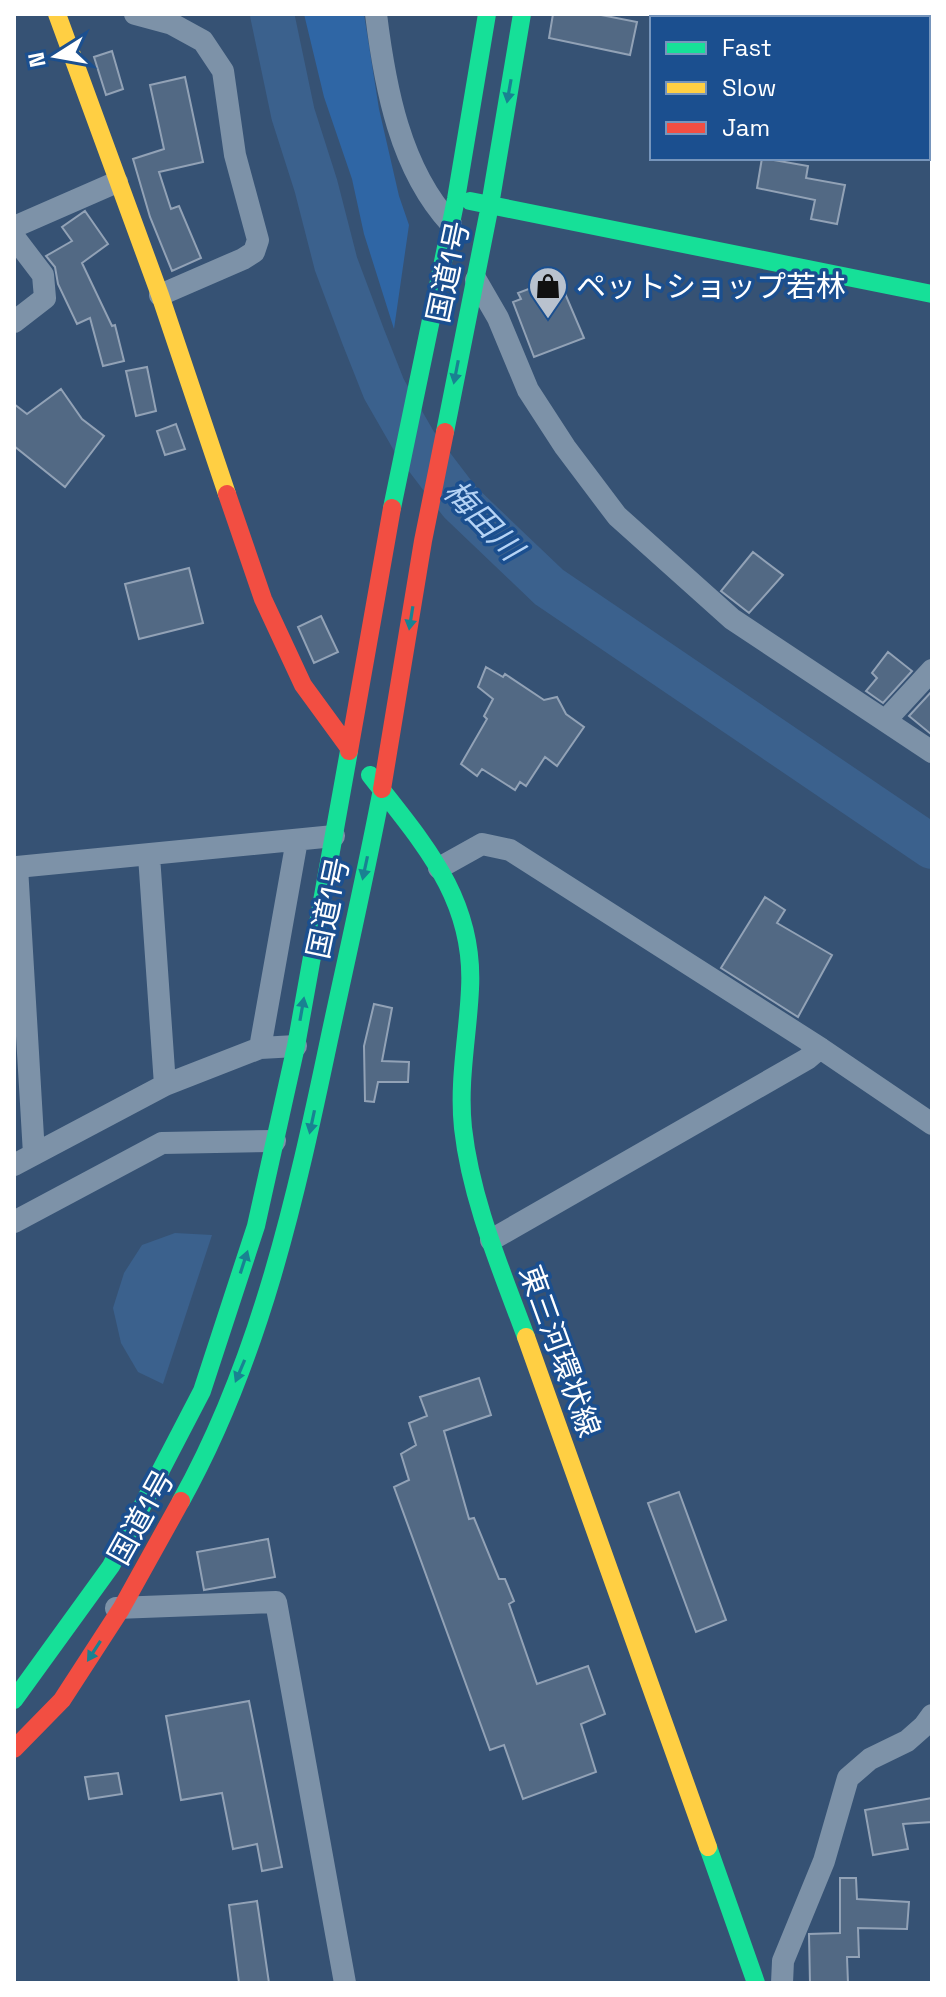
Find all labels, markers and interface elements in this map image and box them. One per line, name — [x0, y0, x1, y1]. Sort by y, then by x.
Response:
north arrow — [16, 16, 96, 96]
legend — [650, 16, 930, 160]
text: Fast — [722, 32, 772, 63]
text: N — [21, 50, 52, 70]
text: Slow — [722, 72, 776, 103]
one-way arrow — [503, 79, 515, 104]
text: Jam — [722, 112, 770, 143]
street label: 国道1号 — [418, 218, 478, 326]
shop icon: ペットショップ若林 — [527, 265, 569, 320]
place label: ペットショップ若林 — [576, 267, 846, 306]
one-way arrow — [450, 360, 462, 385]
water label: 梅田川 — [435, 472, 533, 571]
one-way arrow — [404, 606, 416, 631]
street label: 国道1号 — [298, 854, 358, 962]
one-way arrow — [359, 855, 371, 880]
one-way arrow — [297, 997, 309, 1022]
one-way arrow — [305, 1110, 318, 1135]
one-way arrow — [238, 1250, 250, 1274]
street label: 東三河環状線 — [511, 1260, 609, 1442]
one-way arrow — [233, 1360, 246, 1383]
street label: 国道1号 — [99, 1463, 183, 1571]
one-way arrow — [87, 1640, 102, 1662]

